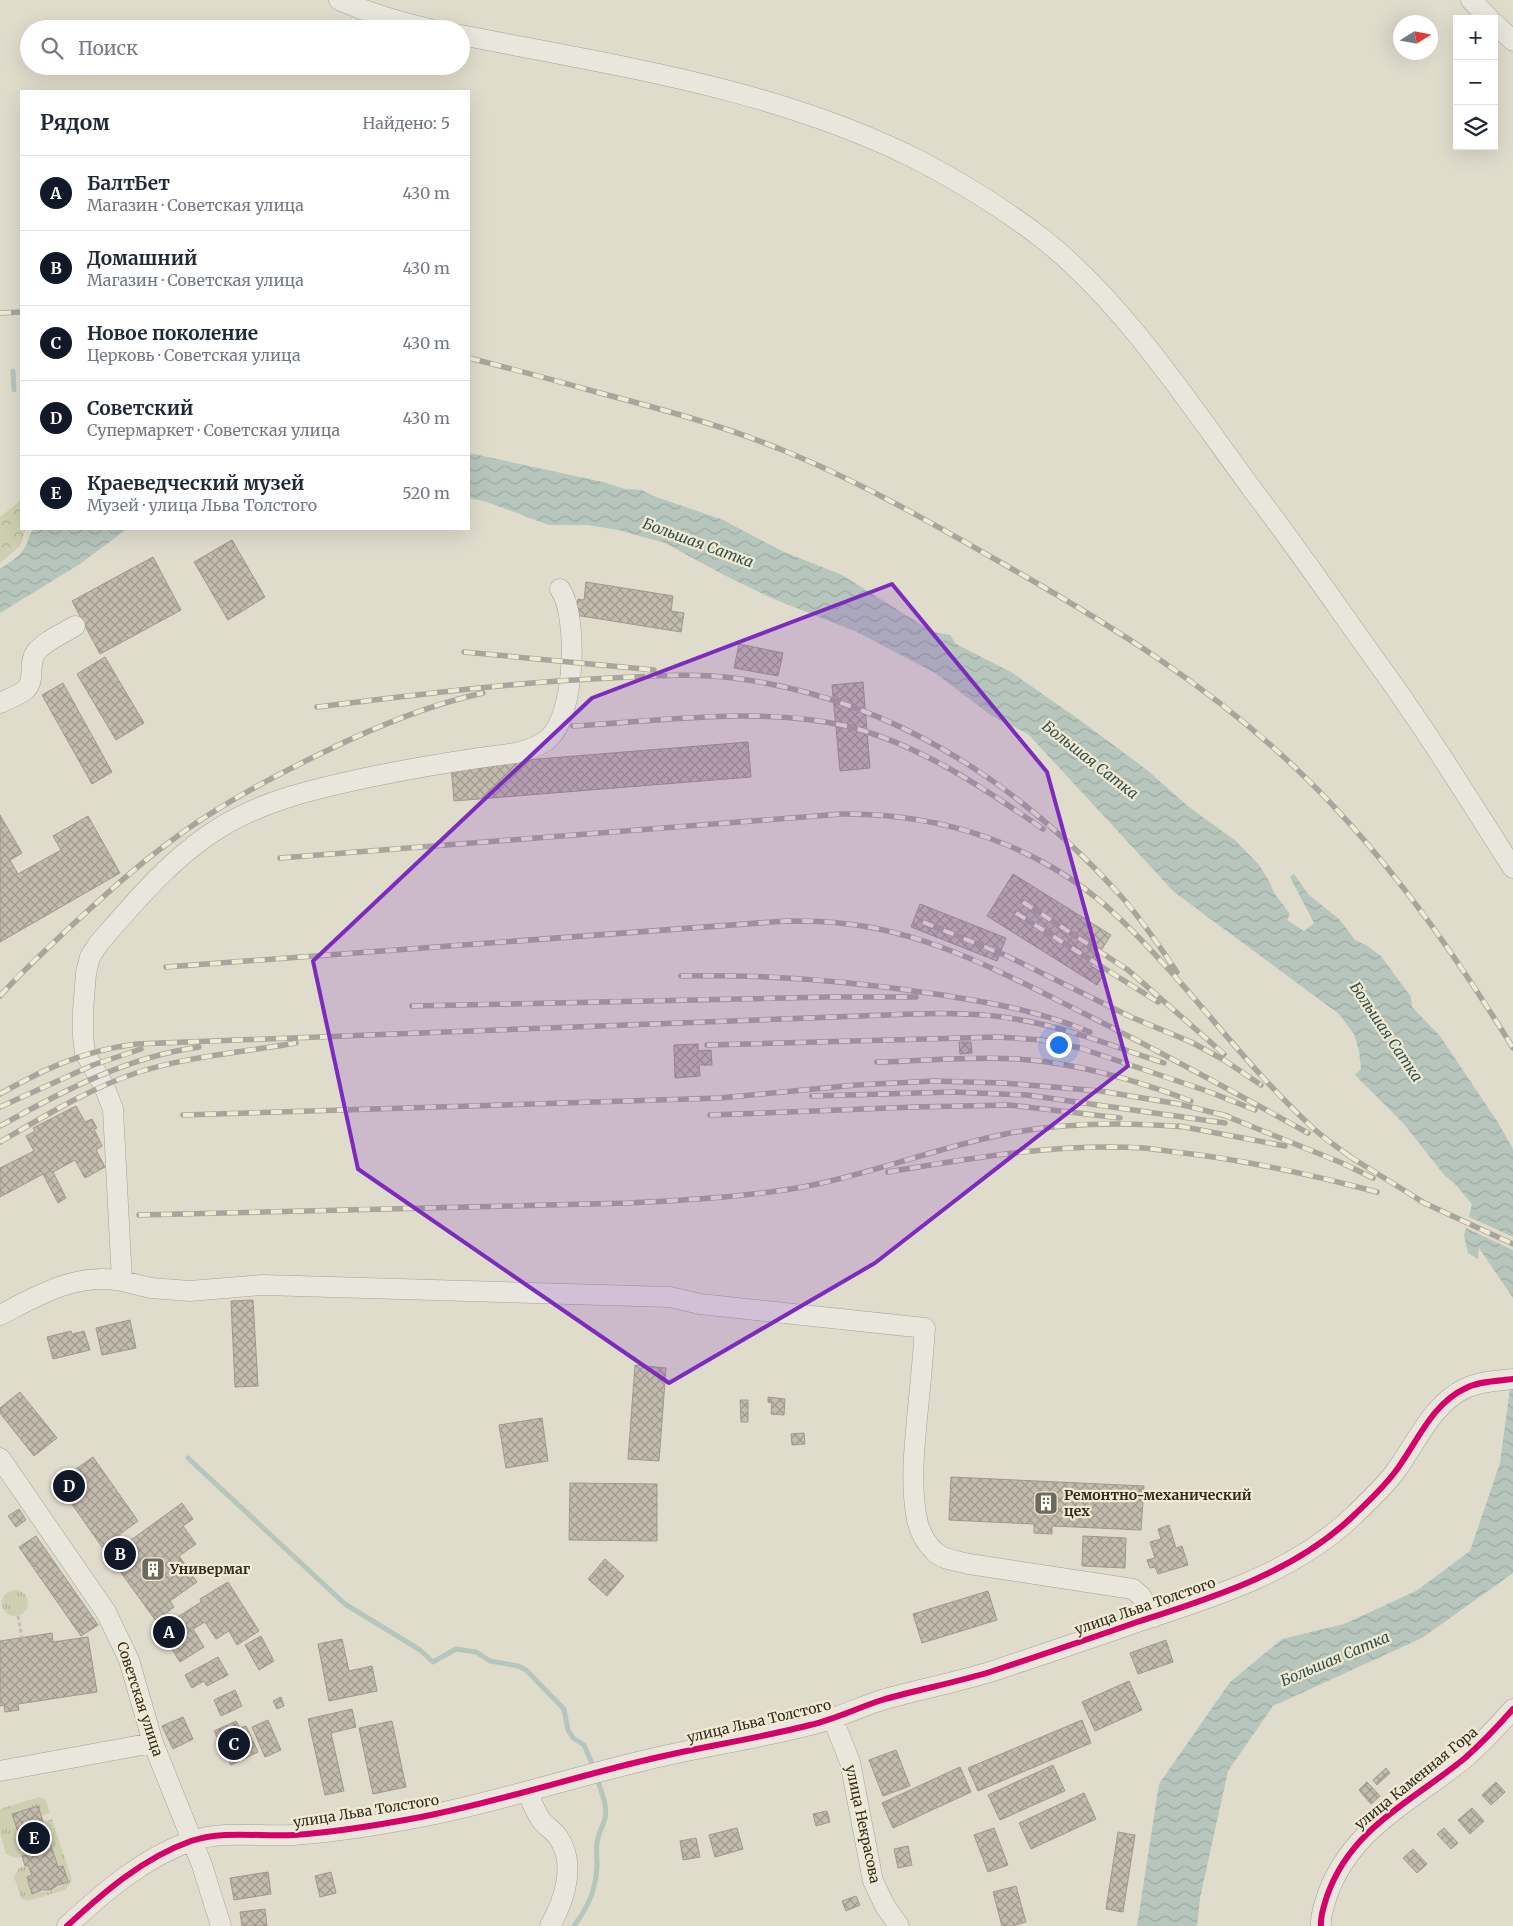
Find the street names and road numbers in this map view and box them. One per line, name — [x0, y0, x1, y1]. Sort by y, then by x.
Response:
street label: улица Льва Толстого — [1072, 1573, 1218, 1639]
street label: Советская улица — [113, 1639, 167, 1759]
street label: улица Льва Толстого — [685, 1696, 833, 1746]
street label: улица Каменная Гора — [1351, 1722, 1482, 1833]
street label: улица Некрасова — [842, 1763, 884, 1885]
street label: улица Льва Толстого — [292, 1791, 440, 1831]

